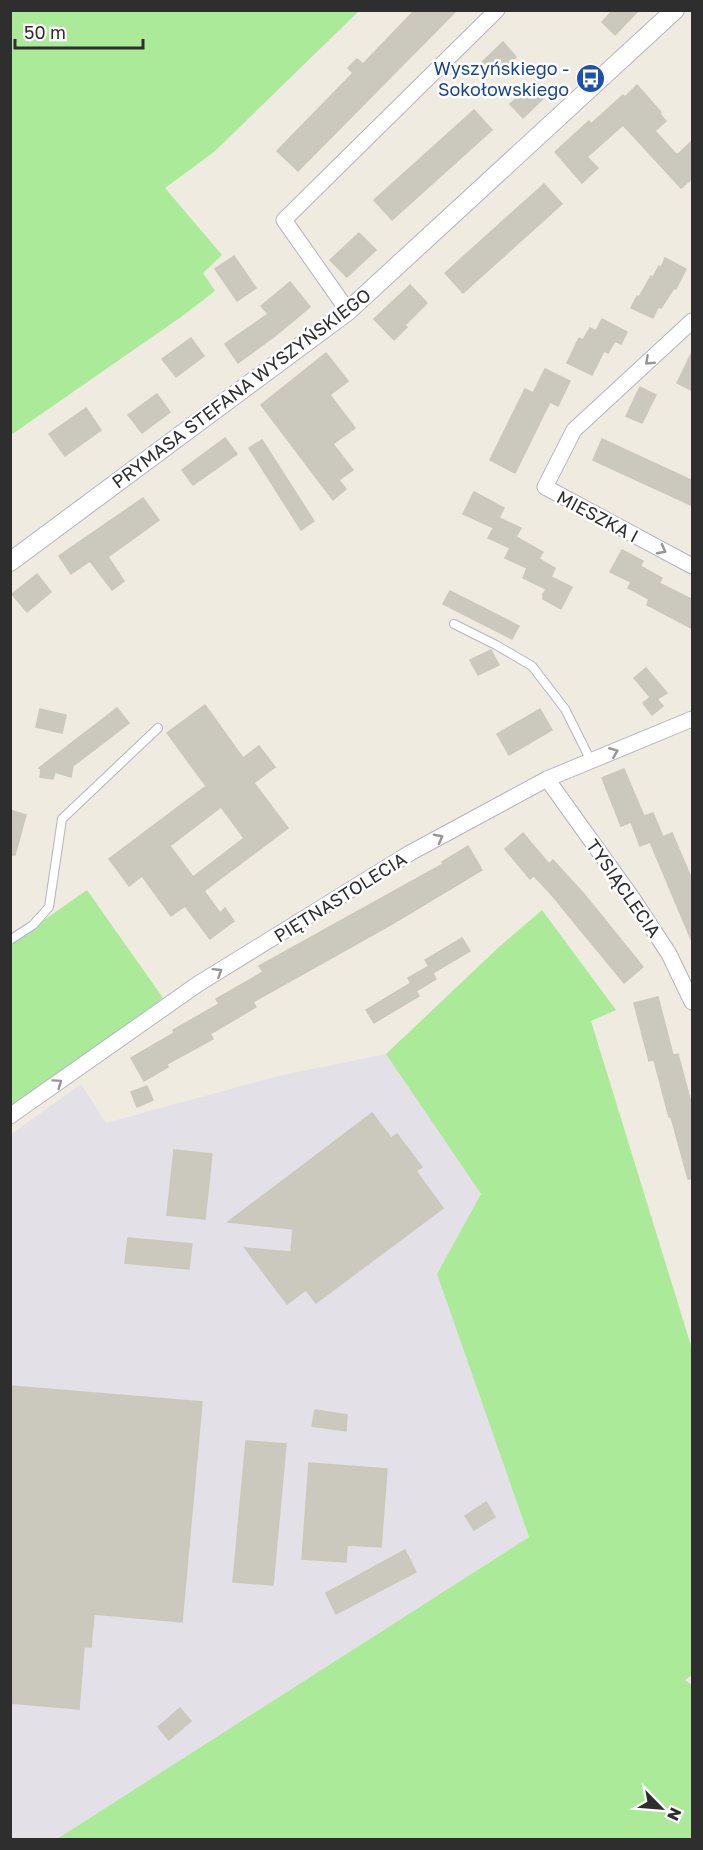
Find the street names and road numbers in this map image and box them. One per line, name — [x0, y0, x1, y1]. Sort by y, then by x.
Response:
street label: PRYMASA STEFANA WYSZYŃSKIEGO — [107, 283, 375, 493]
street label: MIESZKA I — [553, 485, 643, 547]
street label: TYSIĄCLECIA — [582, 835, 666, 941]
street label: PIĘTNASTOLECIA — [270, 847, 410, 947]

